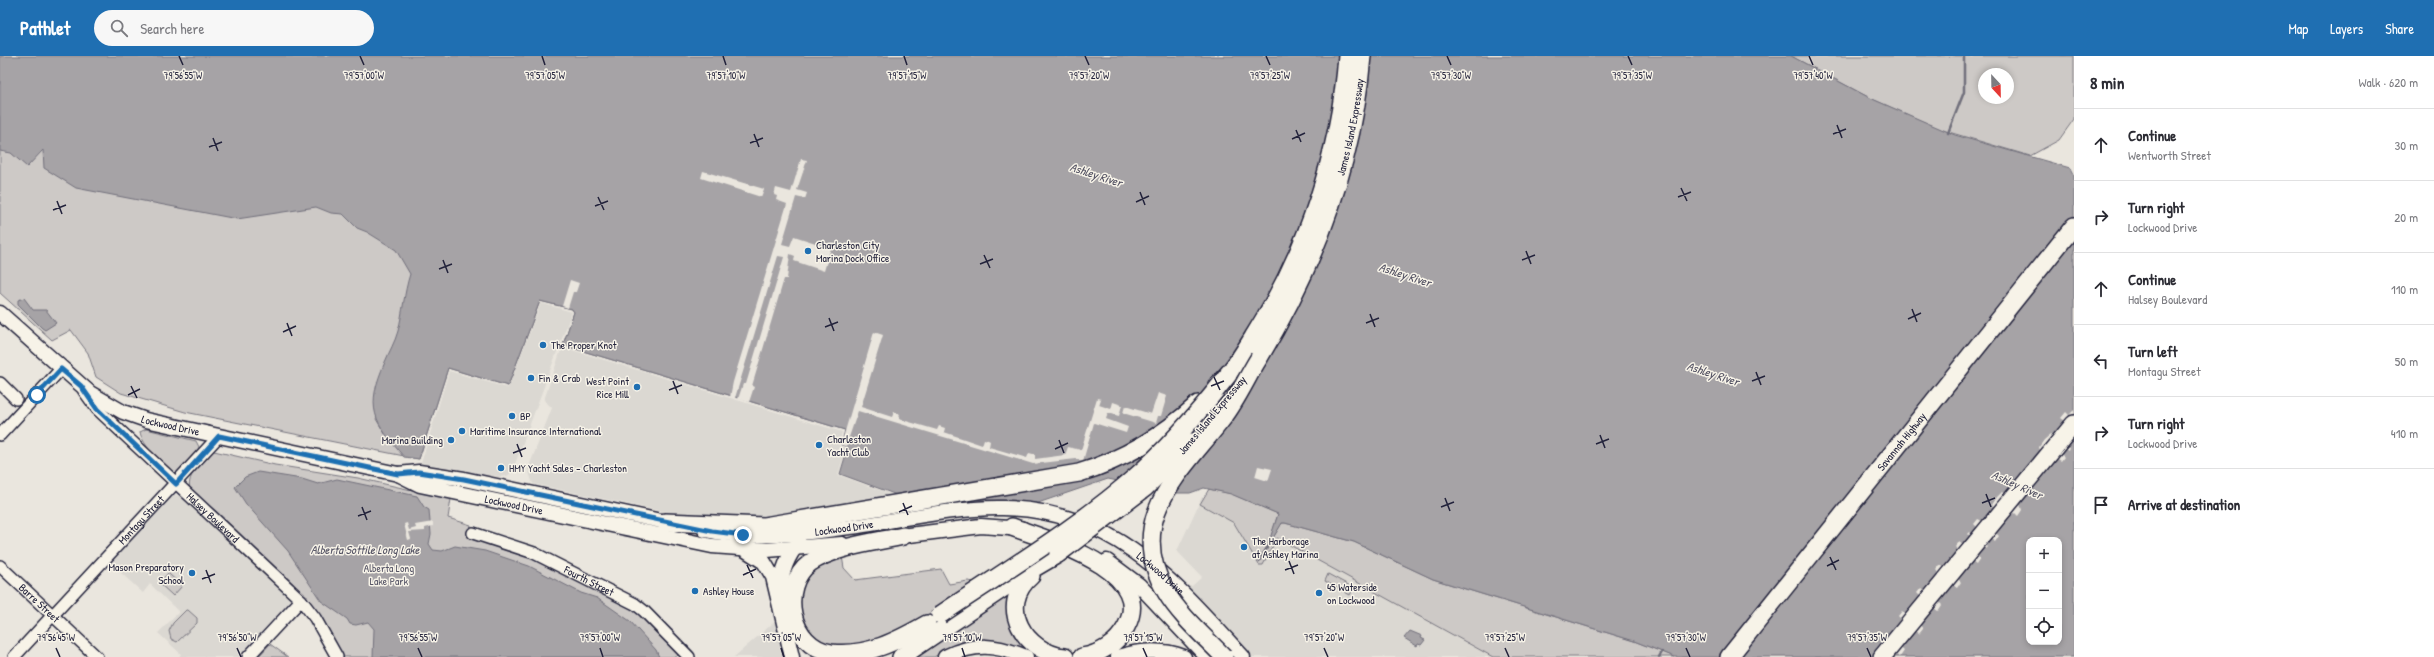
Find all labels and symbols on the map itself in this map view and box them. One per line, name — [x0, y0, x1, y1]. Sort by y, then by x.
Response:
north arrow — [1978, 68, 2014, 104]
text: 79°56'55"W — [164, 69, 203, 82]
text: 79°57'00"W — [344, 69, 385, 82]
text: 79°57'05"W — [525, 69, 566, 82]
text: 79°57'10"W — [706, 69, 746, 82]
text: 79°57'15"W — [888, 69, 927, 82]
text: 79°57'20"W — [1069, 69, 1110, 82]
text: 79°57'25"W — [1250, 69, 1291, 82]
text: 79°57'30"W — [1431, 69, 1472, 82]
text: 79°57'35"W — [1612, 69, 1653, 82]
text: 79°57'40"W — [1793, 69, 1833, 82]
street label: James Island Expressway — [1333, 77, 1367, 177]
water label: Ashley River — [1068, 158, 1126, 191]
place label: Charleston City Marina Dock Office — [816, 238, 890, 265]
marker: Charleston City Marina Dock Office — [803, 246, 813, 256]
water label: Ashley River — [1377, 258, 1435, 291]
place label: The Proper Knot — [551, 338, 617, 352]
marker: The Proper Knot — [538, 340, 548, 350]
water label: Ashley River — [1685, 357, 1743, 390]
place label: Fin & Crab — [538, 371, 581, 385]
marker: Fin & Crab — [526, 373, 536, 383]
street label: James Island Expressway — [1175, 373, 1249, 457]
place label: West Point Rice Mill — [586, 374, 629, 401]
marker: West Point Rice Mill — [632, 382, 642, 392]
route start — [28, 386, 46, 404]
place label: BP — [520, 409, 531, 423]
street label: Savannah Highway — [1874, 409, 1929, 474]
marker: BP — [507, 411, 517, 421]
street label: Lockwood Drive — [140, 412, 201, 439]
place label: Maritime Insurance International — [470, 424, 601, 438]
marker: Maritime Insurance International — [457, 426, 467, 436]
place label: Charleston Yacht Club — [827, 432, 871, 459]
place label: Marina Building — [382, 433, 443, 447]
marker: Marina Building — [446, 435, 456, 445]
marker: Charleston Yacht Club — [814, 440, 824, 450]
place label: HMY Yacht Sales – Charleston — [509, 461, 627, 475]
marker: HMY Yacht Sales – Charleston — [496, 463, 506, 473]
water label: Ashley River — [1989, 466, 2046, 504]
street label: Halsey Boulevard — [184, 489, 243, 546]
street label: Montagu Street — [115, 492, 167, 547]
street label: Lockwood Drive — [484, 492, 545, 518]
street label: Lockwood Drive — [814, 517, 875, 539]
route end — [734, 526, 752, 544]
place label: The Harborage at Ashley Marina — [1252, 534, 1319, 561]
water label: Alberta Sottile Long Lake — [311, 541, 421, 558]
marker: The Harborage at Ashley Marina — [1239, 542, 1249, 552]
street label: Lockwood Drive — [1134, 549, 1188, 598]
place label: Mason Preparatory School — [108, 560, 184, 587]
park label: Alberta Long Lake Park — [364, 561, 414, 588]
street label: Fourth Street — [561, 562, 617, 599]
marker: Mason Preparatory School — [187, 568, 197, 578]
street label: Barre Street — [16, 580, 63, 626]
place label: 45 Waterside on Lockwood — [1327, 580, 1378, 607]
place label: Ashley House — [703, 584, 755, 598]
marker: Ashley House — [690, 586, 700, 596]
marker: 45 Waterside on Lockwood — [1314, 588, 1324, 598]
text: 79°56'45"W — [37, 631, 76, 644]
text: 79°56'50"W — [218, 631, 257, 644]
text: 79°56'55"W — [399, 631, 438, 644]
text: 79°57'00"W — [580, 631, 621, 644]
text: 79°57'05"W — [761, 631, 802, 644]
text: 79°57'10"W — [942, 631, 982, 644]
text: 79°57'15"W — [1124, 631, 1163, 644]
text: 79°57'20"W — [1304, 631, 1345, 644]
text: 79°57'25"W — [1485, 631, 1526, 644]
text: 79°57'30"W — [1666, 631, 1707, 644]
text: 79°57'35"W — [1847, 631, 1888, 644]

